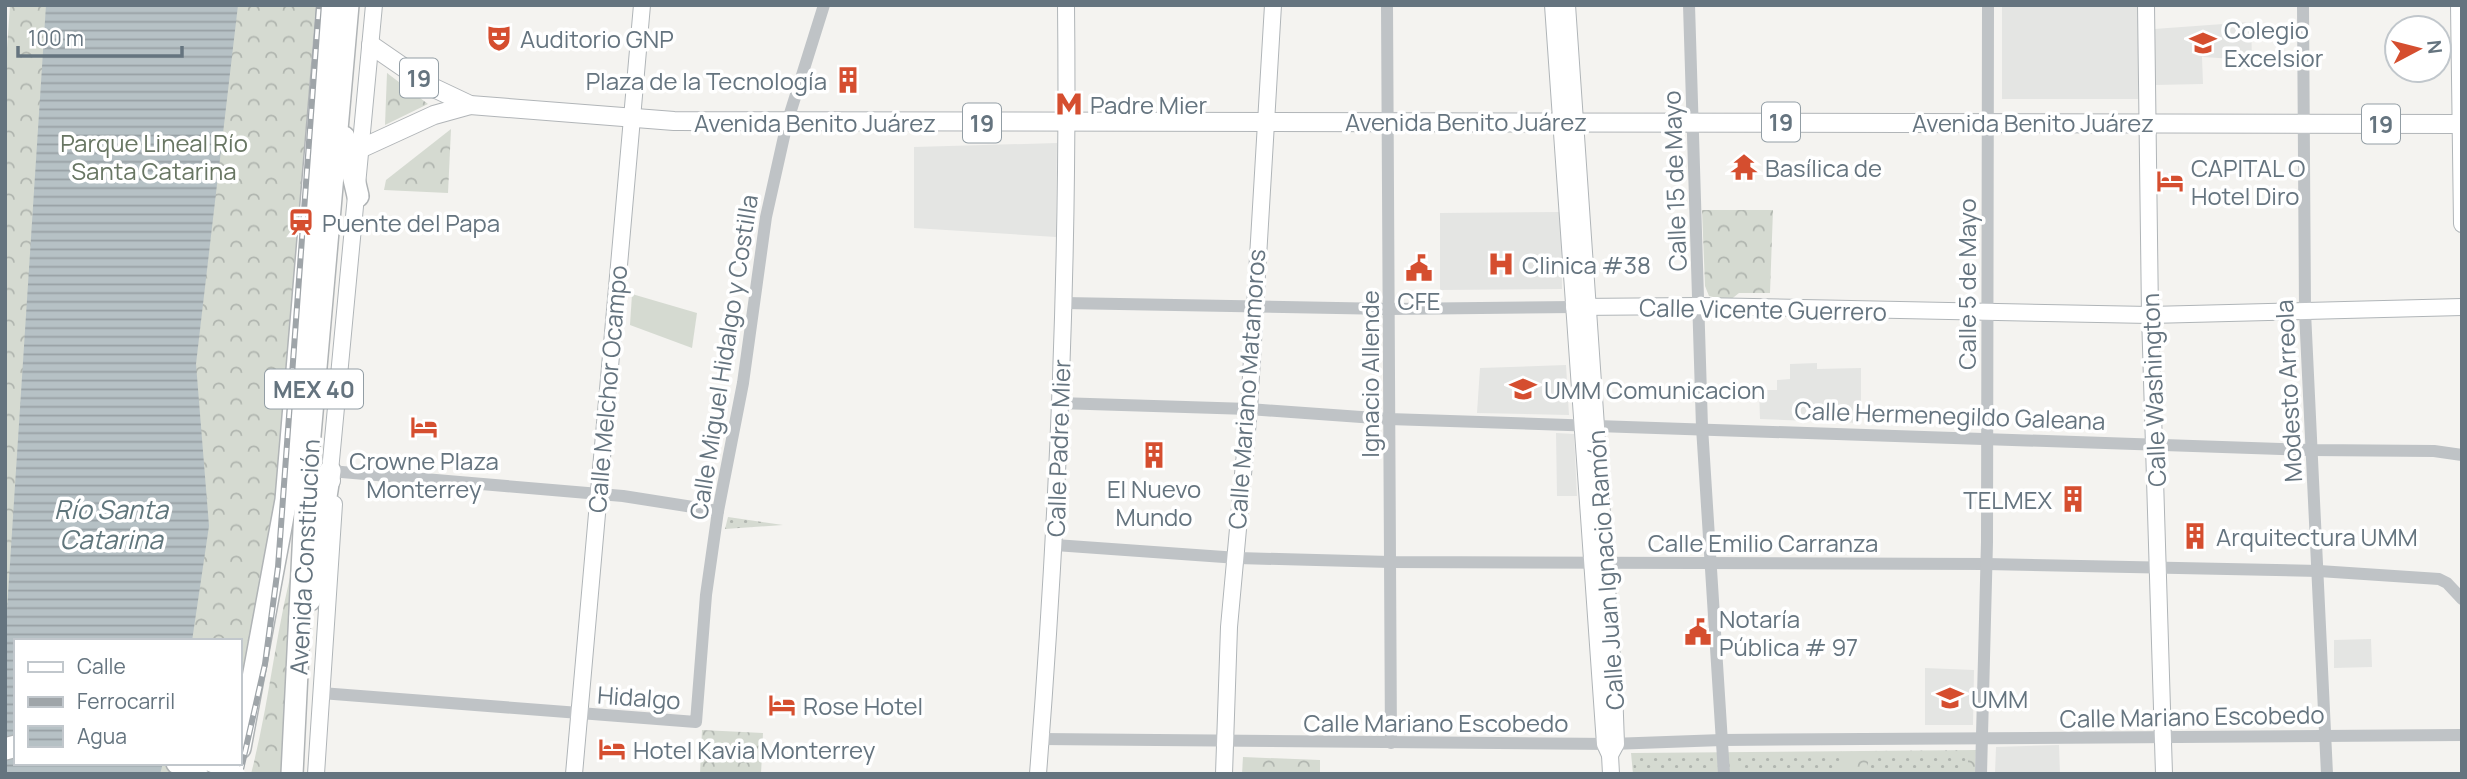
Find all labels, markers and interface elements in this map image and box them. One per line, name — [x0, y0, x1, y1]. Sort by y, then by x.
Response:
place label: Colegio Excelsior — [2224, 13, 2324, 74]
scale bar — [18, 14, 182, 58]
north arrow — [2383, 14, 2453, 84]
place label: Auditorio GNP — [520, 22, 674, 55]
theatre icon: Auditorio GNP — [484, 23, 514, 53]
text: 100 m — [28, 24, 84, 52]
school or university icon: Colegio Excelsior — [2188, 28, 2218, 58]
text: N — [2421, 39, 2449, 55]
road number: 19 — [400, 58, 438, 97]
place label: Plaza de la Tecnología — [586, 64, 827, 97]
building icon: Plaza de la Tecnología — [833, 65, 863, 95]
place label: Padre Mier — [1090, 88, 1208, 121]
metro station icon: Padre Mier — [1054, 89, 1084, 119]
street label: Calle 15 de Mayo — [1654, 90, 1694, 272]
road number: 19 — [1762, 102, 1800, 141]
road number: 19 — [963, 104, 1001, 142]
street label: Avenida Benito Juárez — [1345, 105, 1587, 138]
road number: 19 — [2362, 105, 2400, 144]
street label: Avenida Benito Juárez — [694, 106, 936, 139]
street label: Avenida Benito Juárez — [1912, 106, 2154, 139]
park label: Parque Lineal Río Santa Catarina — [60, 126, 248, 187]
place label: Basílica de — [1765, 151, 1882, 184]
place label: CAPITAL O Hotel Diro — [2191, 151, 2305, 212]
temple icon: Basílica de — [1729, 152, 1759, 182]
hotel icon: CAPITAL O Hotel Diro — [2155, 166, 2185, 196]
street label: Calle Miguel Hidalgo y Costilla — [681, 192, 765, 522]
street label: Calle 5 de Mayo — [1950, 198, 1983, 370]
place label: Puente del Papa — [322, 206, 500, 239]
station icon: Puente del Papa — [286, 207, 316, 237]
street label: Calle Mariano Matamoros — [1220, 248, 1272, 530]
place label: Clinica #38 — [1522, 248, 1651, 281]
hospital icon: Clinica #38 — [1486, 249, 1516, 279]
public building icon: CFE — [1404, 253, 1434, 283]
street label: Calle Melchor Ocampo — [580, 264, 634, 514]
place label: CFE — [1398, 284, 1440, 317]
street label: Ignacio Allende — [1353, 290, 1386, 458]
street label: Calle Vicente Guerrero — [1639, 290, 1887, 328]
street label: Calle Washington — [2133, 293, 2173, 487]
street label: Modesto Arreola — [2267, 299, 2309, 483]
street label: Calle Padre Mier — [1038, 358, 1078, 537]
road number: MEX 40 — [265, 370, 363, 408]
place label: UMM Comunicacion — [1544, 373, 1765, 406]
school or university icon: UMM Comunicacion — [1508, 374, 1538, 404]
street label: Calle Hermenegildo Galeana — [1794, 393, 2106, 437]
hotel icon: Crowne Plaza Monterrey — [409, 412, 439, 442]
street label: Calle Juan Ignacio Ramón — [1579, 429, 1631, 711]
street label: Avenida Constitución — [281, 438, 327, 676]
building icon: El Nuevo Mundo — [1139, 440, 1169, 470]
place label: Crowne Plaza Monterrey — [349, 444, 499, 505]
place label: El Nuevo Mundo — [1107, 472, 1201, 533]
place label: TELMEX — [1963, 483, 2052, 516]
building icon: TELMEX — [2058, 484, 2088, 514]
water label: Río Santa Catarina — [54, 491, 169, 557]
place label: Arquitectura UMM — [2216, 520, 2418, 553]
building icon: Arquitectura UMM — [2180, 521, 2210, 551]
street label: Calle Emilio Carranza — [1648, 526, 1878, 559]
place label: Notaría Pública # 97 — [1719, 602, 1858, 663]
public building icon: Notaría Pública # 97 — [1683, 617, 1713, 647]
legend — [14, 639, 242, 765]
text: Calle — [77, 652, 126, 680]
street label: Hidalgo — [596, 678, 682, 716]
place label: UMM — [1971, 682, 2028, 715]
school or university icon: UMM — [1935, 683, 1965, 713]
text: Ferrocarril — [77, 687, 175, 715]
place label: Rose Hotel — [803, 689, 923, 722]
hotel icon: Rose Hotel — [767, 690, 797, 720]
street label: Calle Mariano Escobedo — [2059, 697, 2325, 735]
street label: Calle Mariano Escobedo — [1304, 706, 1568, 739]
text: Agua — [77, 722, 127, 750]
place label: Hotel Kavia Monterrey — [633, 733, 876, 766]
hotel icon: Hotel Kavia Monterrey — [597, 734, 627, 764]

